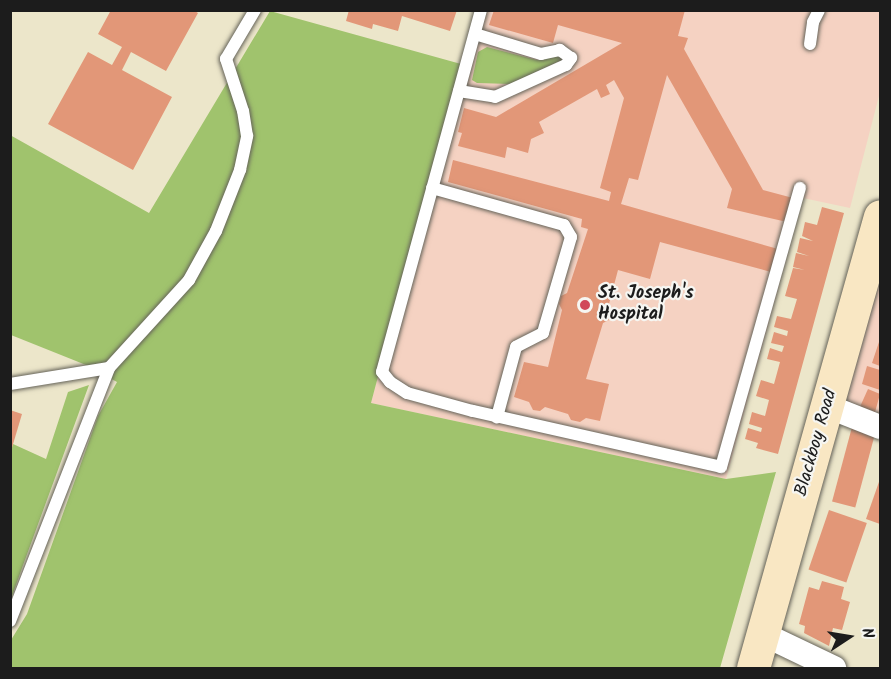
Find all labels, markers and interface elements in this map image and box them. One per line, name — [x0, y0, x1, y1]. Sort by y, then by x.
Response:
place label: St. Joseph's Hospital — [598, 284, 694, 326]
marker: St. Joseph's Hospital — [576, 296, 594, 314]
street label: Blackboy Road — [791, 387, 843, 499]
north arrow — [819, 607, 879, 667]
text: N — [854, 626, 880, 641]

